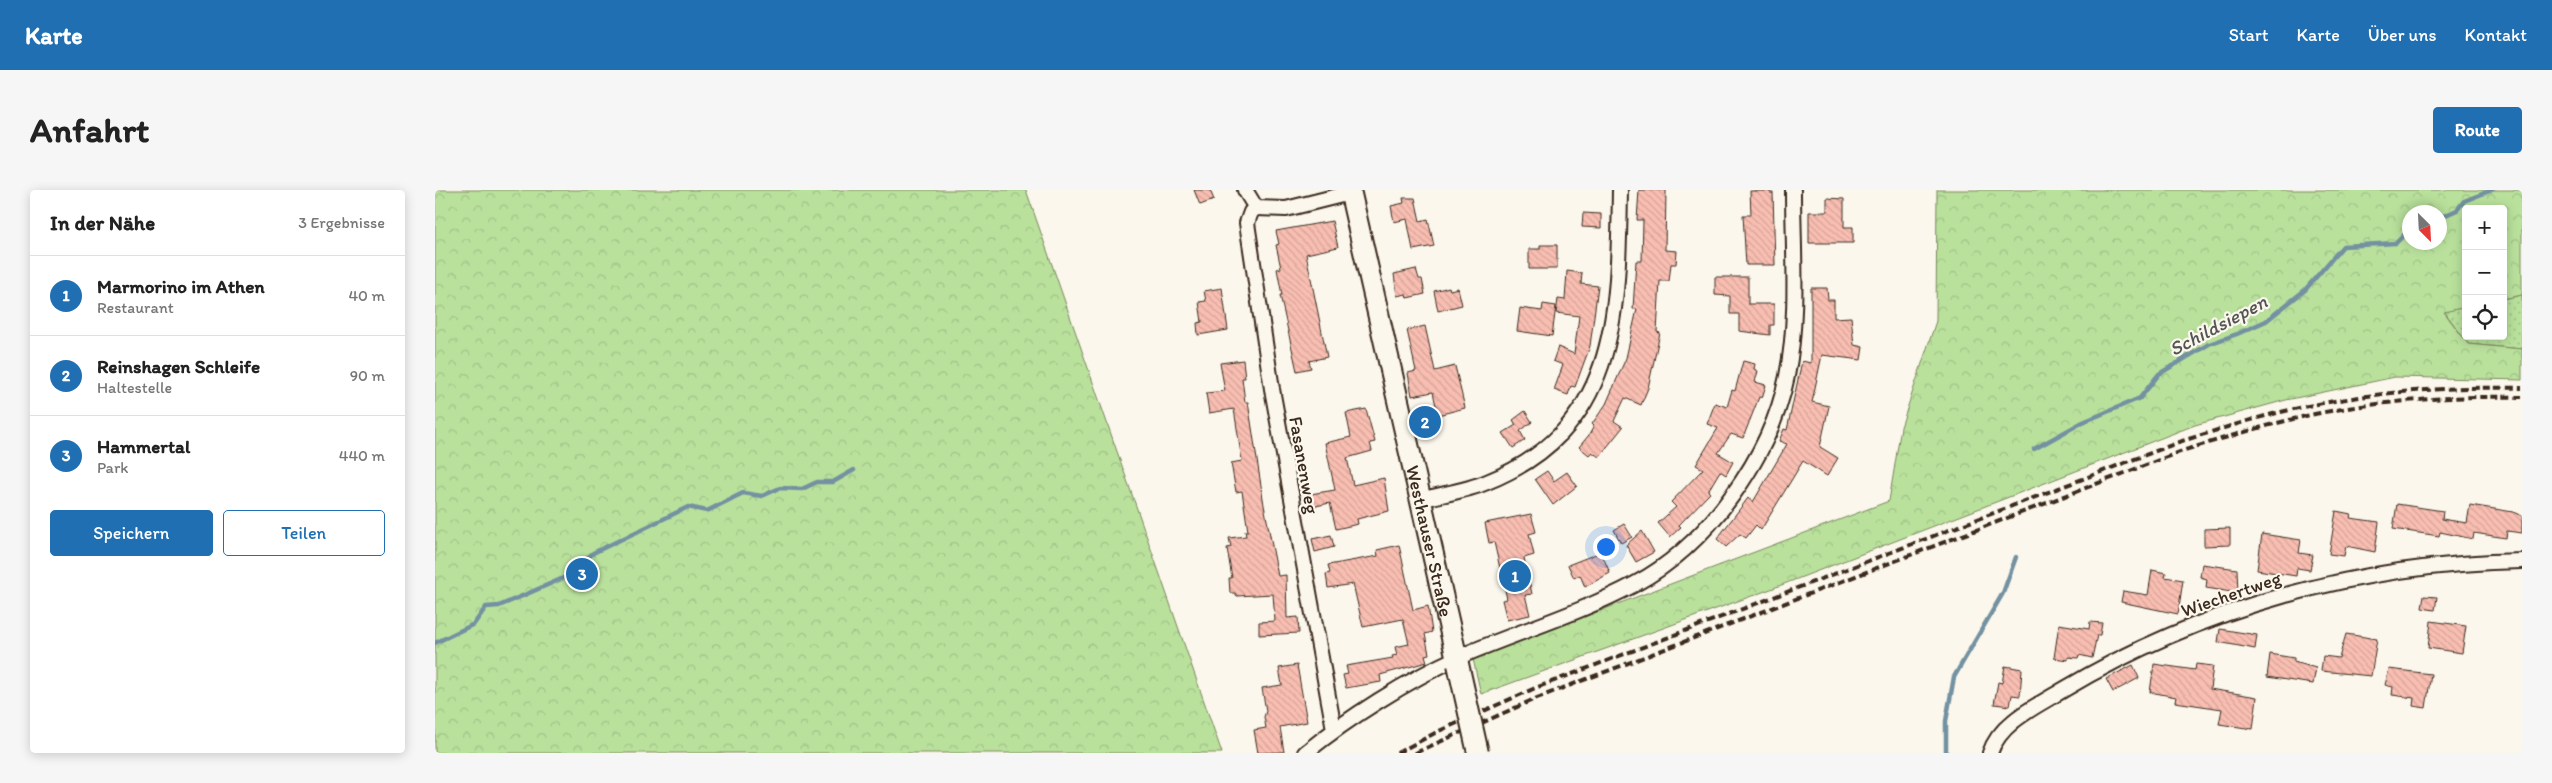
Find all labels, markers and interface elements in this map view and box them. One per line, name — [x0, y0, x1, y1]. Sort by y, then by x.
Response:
text: Karte — [25, 21, 83, 50]
text: Start — [2229, 24, 2268, 46]
text: Karte — [2296, 24, 2340, 46]
text: Über uns — [2368, 24, 2437, 46]
text: Kontakt — [2465, 24, 2527, 46]
button: Route — [2433, 107, 2522, 153]
text: Anfahrt — [30, 109, 149, 151]
north arrow — [2402, 205, 2447, 250]
map controls — [2462, 205, 2507, 340]
button: + — [2462, 205, 2507, 250]
text: In der Nähe — [50, 210, 155, 235]
text: 3 Ergebnisse — [298, 213, 385, 232]
button: − — [2462, 250, 2507, 295]
text: Marmorino im Athen — [97, 275, 265, 298]
text: 1 — [62, 286, 70, 305]
text: 40 m — [348, 286, 385, 305]
water label: Schildsiepen — [2165, 289, 2272, 361]
button: locate — [2462, 295, 2507, 340]
text: Restaurant — [97, 298, 174, 317]
text: Reinshagen Schleife — [97, 355, 260, 378]
text: 2 — [62, 366, 70, 385]
text: 90 m — [350, 366, 385, 385]
text: Haltestelle — [97, 378, 172, 397]
pin: 2 — [1409, 403, 1441, 441]
street label: Fasanenweg — [1284, 414, 1324, 516]
text: Hammertal — [97, 435, 190, 458]
text: 3 — [62, 446, 70, 465]
text: 440 m — [339, 446, 385, 465]
text: Park — [97, 458, 128, 477]
street label: Westhauser Straße — [1402, 463, 1458, 619]
button: Speichern — [50, 510, 213, 556]
button: Teilen — [223, 510, 385, 556]
your location — [1593, 534, 1619, 560]
pin: 3 — [566, 555, 598, 593]
pin: 1 — [1499, 557, 1531, 595]
street label: Wiechertweg — [2178, 566, 2284, 622]

